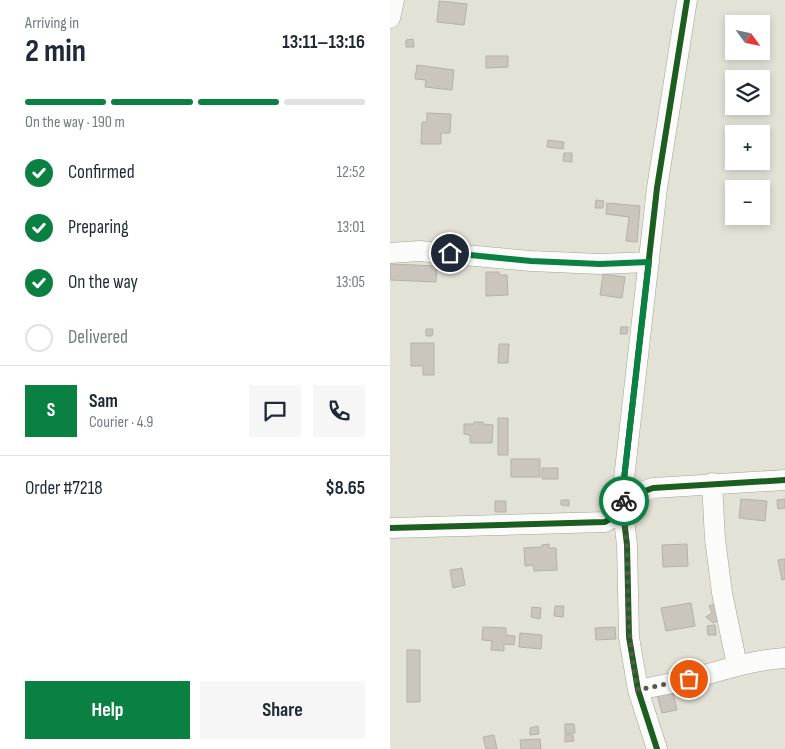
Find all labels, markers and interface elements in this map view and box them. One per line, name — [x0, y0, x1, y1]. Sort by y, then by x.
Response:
text: Arriving in — [25, 14, 79, 33]
north arrow — [725, 15, 770, 60]
map controls — [725, 15, 770, 225]
text: 13:11–13:16 — [282, 31, 365, 54]
text: 2 min — [25, 32, 86, 71]
button: layers — [725, 70, 770, 115]
text: On the way · 190 m — [25, 113, 125, 132]
button: + — [725, 125, 770, 170]
icon: check — [25, 159, 53, 187]
text: Confirmed — [68, 161, 135, 184]
text: 12:52 — [337, 163, 365, 182]
button: − — [725, 180, 770, 225]
icon: check — [25, 214, 53, 242]
text: Preparing — [68, 216, 129, 239]
text: 13:01 — [337, 218, 365, 237]
pin — [429, 232, 471, 274]
icon: home — [436, 239, 464, 267]
icon: check — [25, 269, 53, 297]
text: On the way — [68, 271, 138, 294]
text: 13:05 — [336, 273, 365, 292]
text: Delivered — [68, 326, 128, 349]
button: chat — [249, 385, 301, 437]
button: phone — [313, 385, 365, 437]
text: Sam — [89, 390, 118, 413]
text: S — [47, 399, 55, 422]
text: Courier · 4.9 — [89, 413, 153, 432]
courier — [599, 476, 649, 526]
text: Order #7218 — [25, 477, 103, 500]
text: $8.65 — [325, 477, 365, 500]
icon: bike — [610, 487, 638, 515]
pin — [668, 658, 710, 700]
icon: bag — [675, 665, 703, 693]
button: Help — [25, 681, 190, 739]
button: Share — [200, 681, 365, 739]

